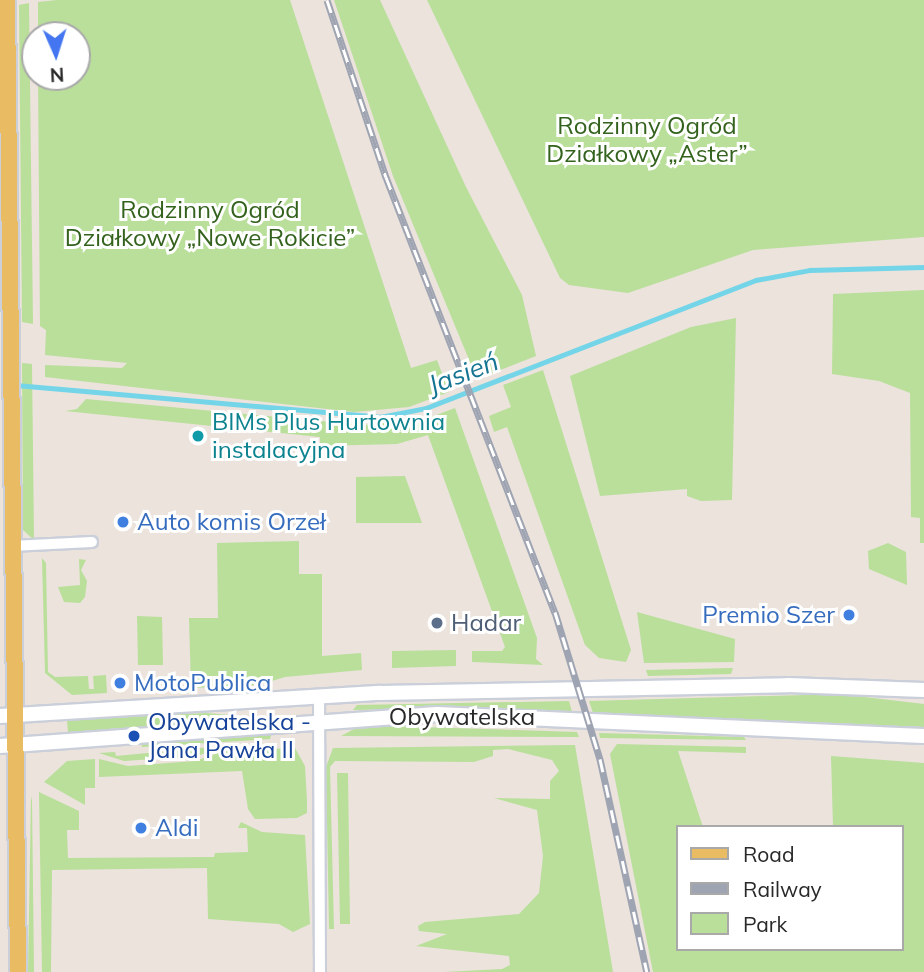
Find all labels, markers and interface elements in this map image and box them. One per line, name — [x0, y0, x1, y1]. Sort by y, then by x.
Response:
north arrow — [21, 21, 91, 91]
text: N — [49, 63, 65, 87]
park label: Rodzinny Ogród Działkowy „Aster” — [546, 112, 748, 168]
park label: Rodzinny Ogród Działkowy „Nowe Rokicie” — [65, 196, 355, 252]
water label: Jasień — [424, 345, 502, 401]
place label: BIMs Plus Hurtownia instalacyjna — [212, 408, 445, 464]
marker: BIMs Plus Hurtownia instalacyjna — [190, 428, 206, 444]
place label: Auto komis Orzeł — [137, 508, 326, 536]
marker: Auto komis Orzeł — [115, 514, 131, 530]
place label: Premio Szer — [702, 601, 835, 629]
marker: Premio Szer — [841, 607, 857, 623]
place label: Hadar — [451, 609, 521, 637]
marker: Hadar — [429, 615, 445, 631]
place label: MotoPublica — [134, 669, 271, 697]
marker: MotoPublica — [112, 675, 128, 691]
street label: Obywatelska — [389, 703, 535, 731]
place label: Obywatelska - Jana Pawła II — [148, 708, 311, 764]
marker: Obywatelska - Jana Pawła II — [126, 728, 142, 744]
place label: Aldi — [155, 814, 198, 842]
marker: Aldi — [133, 820, 149, 836]
legend — [676, 825, 903, 951]
text: Road — [743, 841, 794, 867]
text: Railway — [743, 876, 822, 902]
text: Park — [743, 911, 787, 937]

